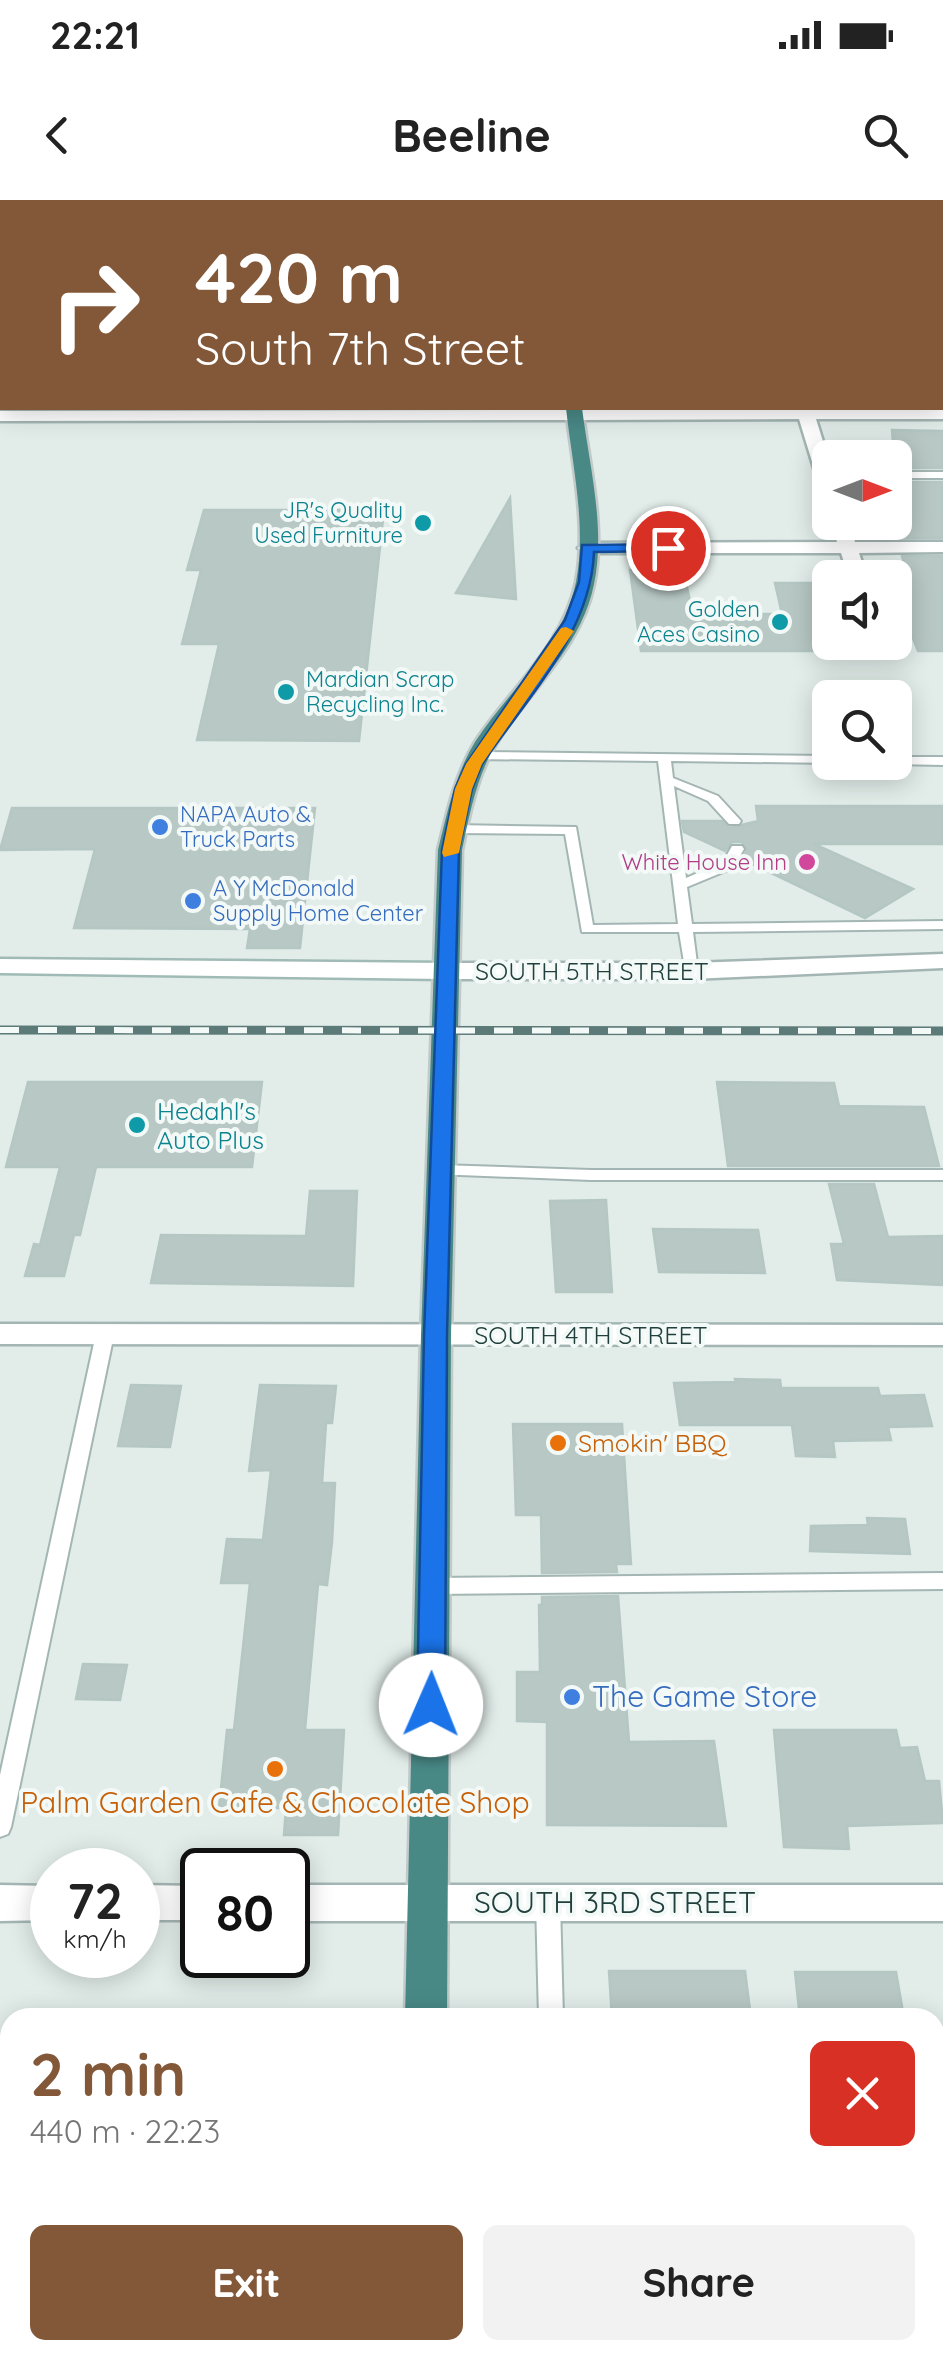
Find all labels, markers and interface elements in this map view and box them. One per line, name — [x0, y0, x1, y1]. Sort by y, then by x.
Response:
text: 22:21 — [50, 11, 140, 59]
text: Beeline — [392, 107, 551, 163]
icon: back — [30, 108, 85, 163]
icon: search — [858, 108, 913, 163]
text: 420 m — [195, 233, 403, 321]
icon: right — [30, 240, 160, 370]
text: South 7th Street — [195, 320, 525, 376]
north arrow — [812, 440, 912, 540]
map controls — [812, 440, 912, 780]
place label: JR's Quality Used Furniture — [254, 496, 403, 549]
pin — [626, 506, 711, 591]
marker: JR's Quality Used Furniture — [412, 512, 434, 534]
icon: arrive — [641, 521, 696, 576]
button: sound — [812, 560, 912, 660]
place label: Golden Aces Casino — [637, 595, 760, 648]
marker: Golden Aces Casino — [769, 611, 791, 633]
place label: Mardian Scrap Recycling Inc. — [306, 665, 454, 718]
button: search — [812, 680, 912, 780]
marker: Mardian Scrap Recycling Inc. — [275, 681, 297, 703]
place label: NAPA Auto & Truck Parts — [180, 800, 311, 853]
marker: NAPA Auto & Truck Parts — [149, 816, 171, 838]
place label: White House Inn — [621, 848, 787, 876]
marker: White House Inn — [796, 851, 818, 873]
place label: A Y McDonald Supply Home Center — [213, 874, 424, 927]
marker: A Y McDonald Supply Home Center — [182, 890, 204, 912]
street label: SOUTH 5TH STREET — [475, 955, 709, 986]
place label: Hedahl's Auto Plus — [157, 1095, 264, 1155]
marker: Hedahl's Auto Plus — [126, 1114, 148, 1136]
street label: SOUTH 4TH STREET — [474, 1319, 708, 1350]
place label: Smokin' BBQ — [578, 1427, 727, 1458]
marker: Smokin' BBQ — [547, 1432, 569, 1454]
position arrow — [379, 1653, 483, 1757]
place label: The Game Store — [592, 1677, 817, 1715]
marker: The Game Store — [561, 1686, 583, 1708]
marker: Palm Garden Cafe & Chocolate Shop — [264, 1758, 286, 1780]
place label: Palm Garden Cafe & Chocolate Shop — [20, 1783, 530, 1821]
speed limit sign: 80 — [180, 1848, 310, 1978]
text: 72 — [67, 1869, 123, 1932]
street label: SOUTH 3RD STREET — [474, 1883, 756, 1921]
text: km/h — [63, 1923, 127, 1954]
text: 2 min — [30, 2036, 186, 2111]
button: close — [810, 2041, 915, 2146]
text: 440 m · 22:23 — [30, 2111, 220, 2151]
button: Exit — [30, 2225, 463, 2340]
button: Share — [483, 2225, 915, 2340]

